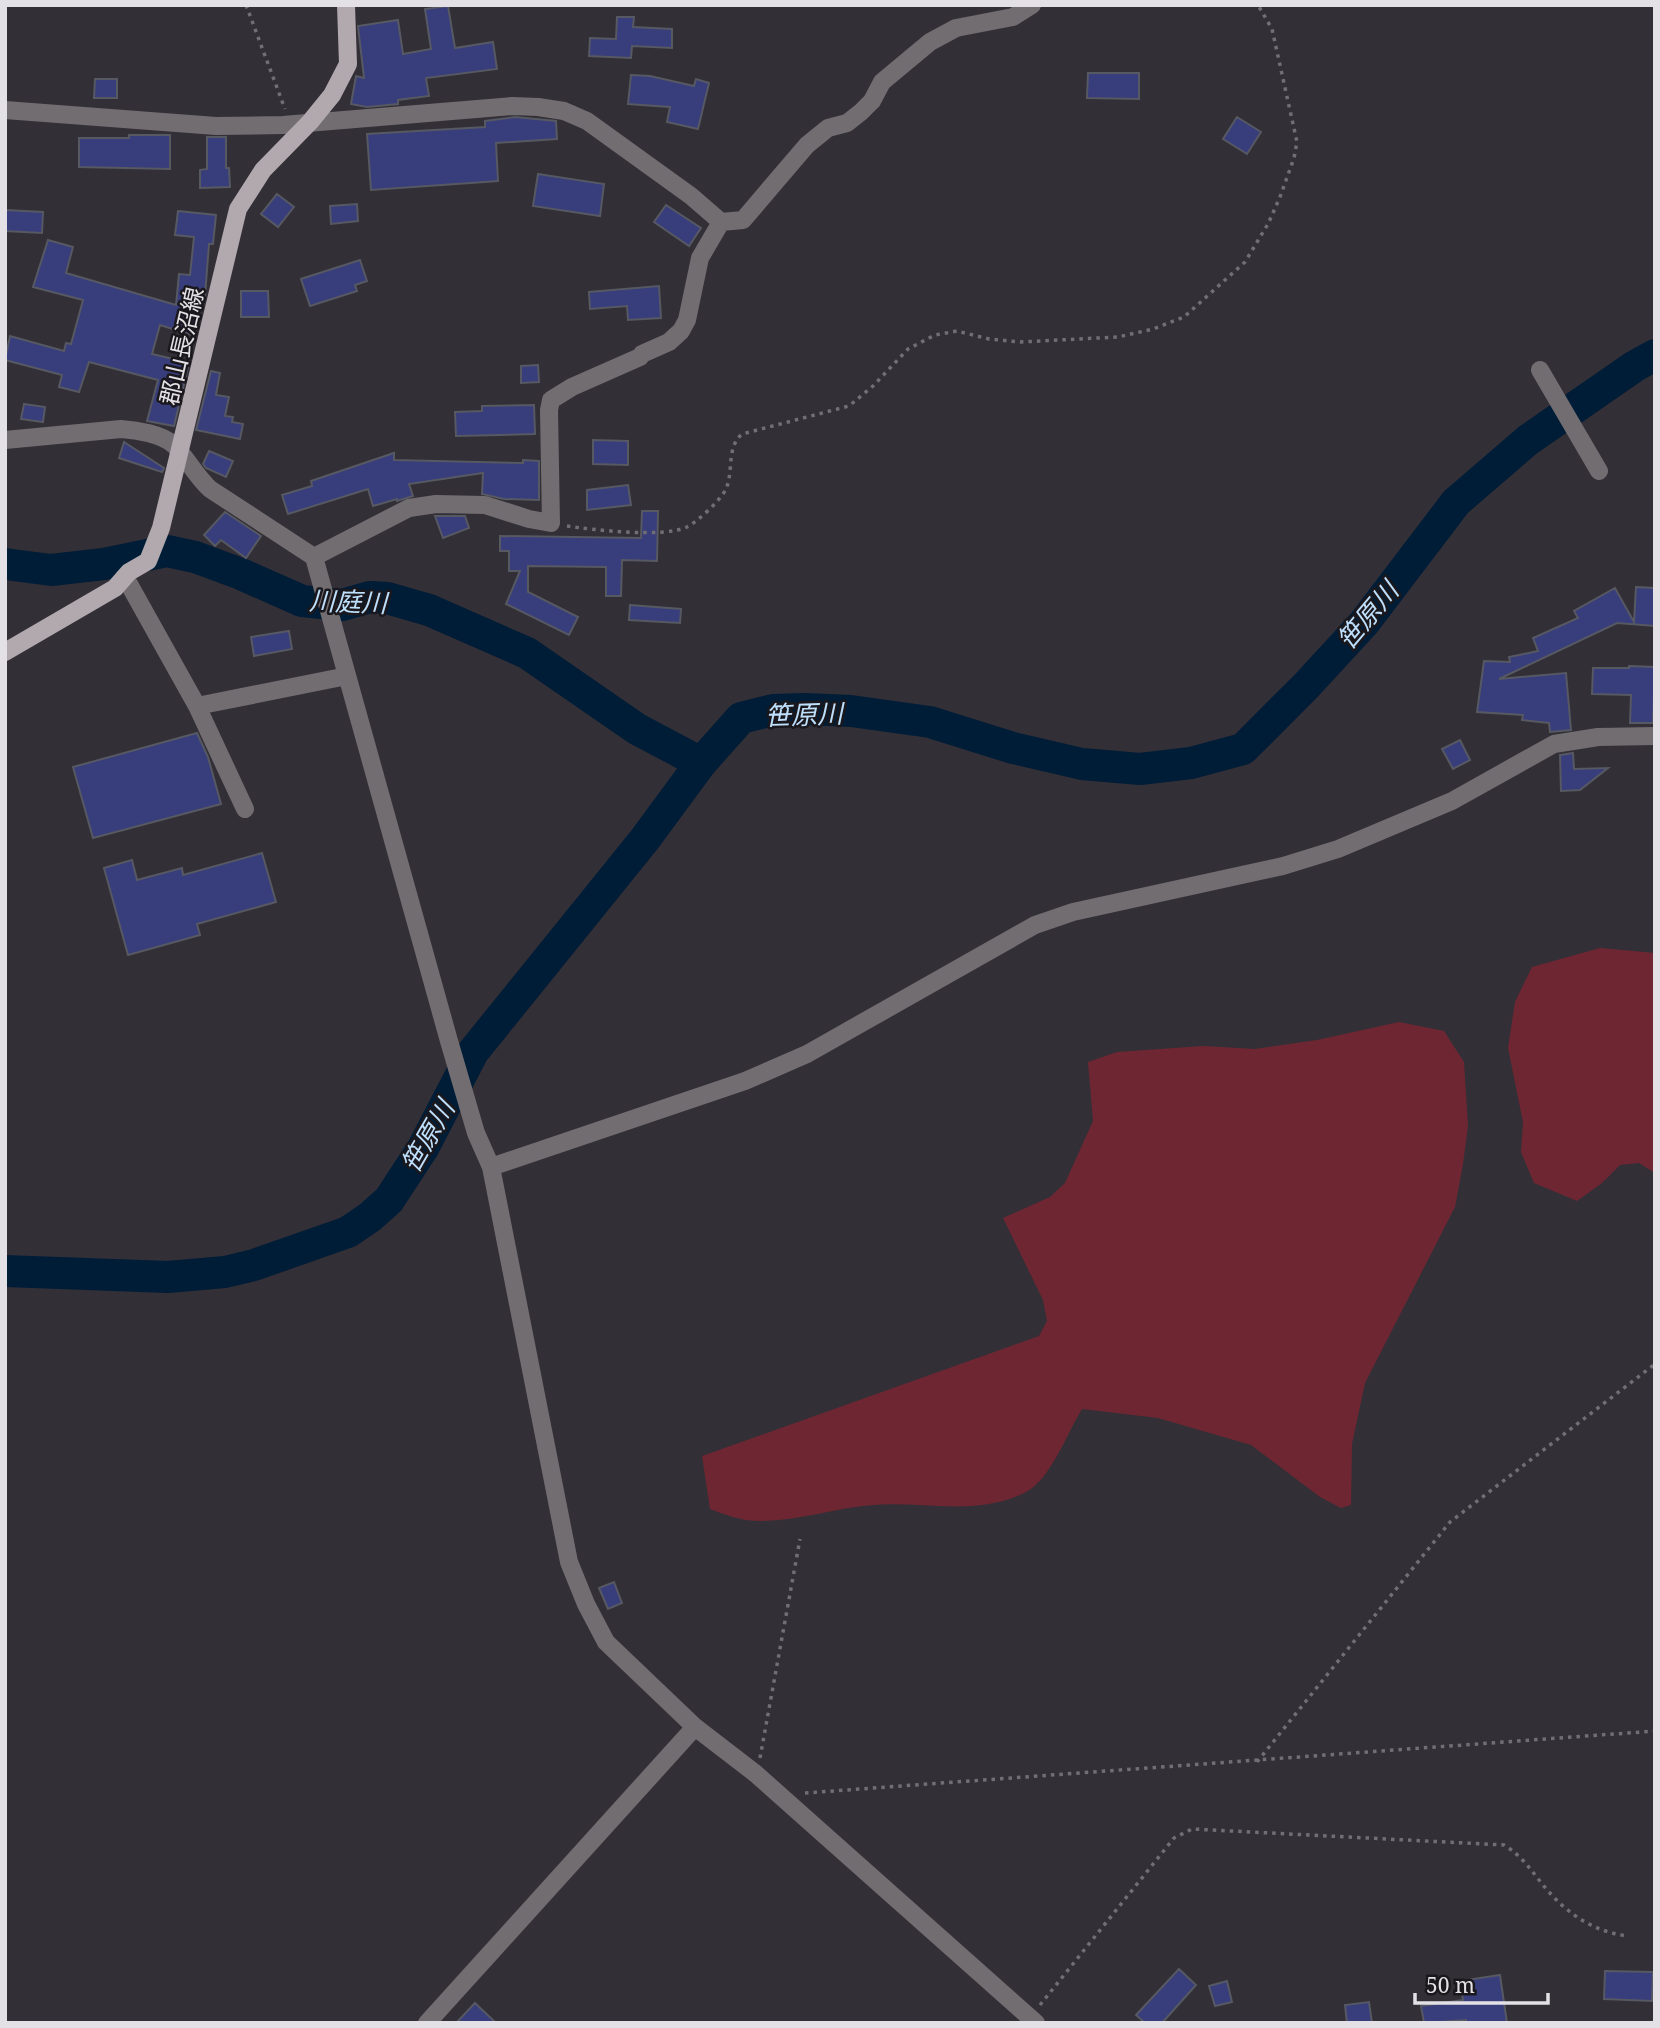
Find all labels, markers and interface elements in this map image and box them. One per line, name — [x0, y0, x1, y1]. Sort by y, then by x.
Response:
street label: 郡山長沼線 — [151, 284, 211, 408]
water label: 笹原川 — [1328, 571, 1408, 656]
water label: 川庭川 — [308, 582, 391, 620]
water label: 笹原川 — [764, 695, 847, 733]
water label: 笹原川 — [392, 1091, 464, 1179]
scale bar — [1415, 1962, 1548, 2006]
text: 50 m — [1426, 1971, 1475, 1999]

